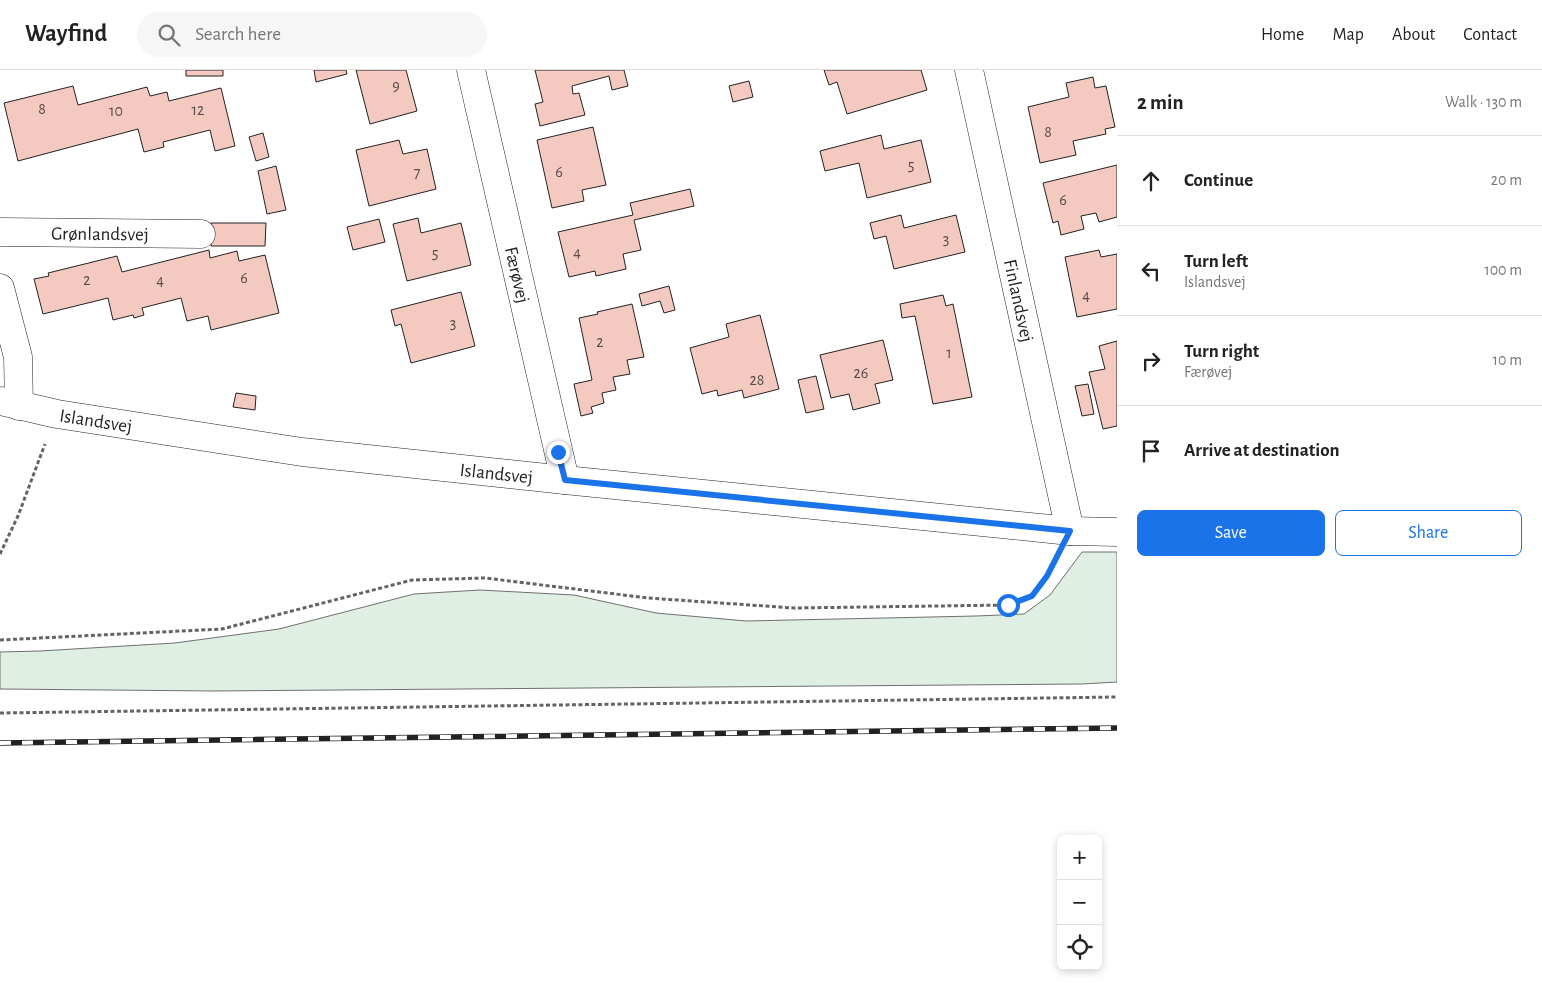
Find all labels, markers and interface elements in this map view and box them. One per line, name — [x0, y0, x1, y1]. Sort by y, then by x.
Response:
search box — [137, 12, 487, 57]
icon: search — [155, 21, 183, 49]
text: Wayfind — [25, 22, 107, 46]
text: Search here — [195, 25, 281, 44]
text: Home — [1261, 26, 1304, 44]
text: Map — [1332, 26, 1364, 44]
text: About — [1392, 26, 1435, 44]
text: Contact — [1463, 26, 1517, 44]
house number: 9 — [392, 78, 400, 94]
text: 2 min — [1137, 92, 1184, 113]
text: Walk · 130 m — [1445, 94, 1522, 110]
house number: 8 — [38, 101, 46, 117]
house number: 12 — [192, 102, 204, 118]
house number: 10 — [109, 103, 123, 119]
house number: 8 — [1044, 124, 1052, 140]
house number: 5 — [908, 157, 914, 173]
house number: 6 — [555, 164, 563, 180]
house number: 7 — [414, 165, 421, 181]
icon: ahead — [1137, 167, 1165, 195]
text: Continue — [1184, 171, 1253, 190]
text: 20 m — [1491, 172, 1522, 188]
house number: 6 — [1059, 192, 1067, 208]
street label: Grønlandsvej — [51, 225, 149, 244]
house number: 3 — [943, 231, 949, 247]
house number: 4 — [573, 244, 581, 260]
house number: 5 — [432, 245, 438, 261]
street label: Færøvej — [501, 245, 532, 305]
text: Turn left — [1184, 252, 1248, 271]
icon: left — [1137, 257, 1165, 285]
street label: Finlandsvej — [1000, 258, 1036, 344]
text: 100 m — [1484, 262, 1522, 278]
house number: 6 — [240, 270, 248, 286]
house number: 2 — [83, 272, 91, 288]
house number: 4 — [156, 272, 164, 288]
text: Islandsvej — [1184, 274, 1246, 290]
house number: 4 — [1082, 287, 1090, 303]
house number: 3 — [450, 315, 456, 331]
house number: 2 — [596, 334, 604, 350]
text: Turn right — [1184, 342, 1259, 361]
house number: 1 — [946, 345, 952, 361]
icon: right — [1137, 347, 1165, 375]
text: 10 m — [1493, 352, 1522, 368]
text: Færøvej — [1184, 364, 1232, 380]
house number: 26 — [854, 365, 868, 381]
house number: 28 — [750, 372, 764, 388]
street label: Islandsvej — [58, 407, 134, 437]
icon: arrive — [1137, 437, 1165, 465]
route end — [547, 441, 570, 464]
text: Arrive at destination — [1184, 441, 1340, 460]
street label: Islandsvej — [459, 461, 534, 488]
button: Save — [1137, 510, 1325, 556]
button: Share — [1335, 510, 1522, 556]
route start — [997, 594, 1020, 617]
map controls — [1057, 835, 1102, 970]
button: + — [1057, 835, 1102, 880]
button: − — [1057, 880, 1102, 925]
button: locate — [1057, 925, 1102, 970]

